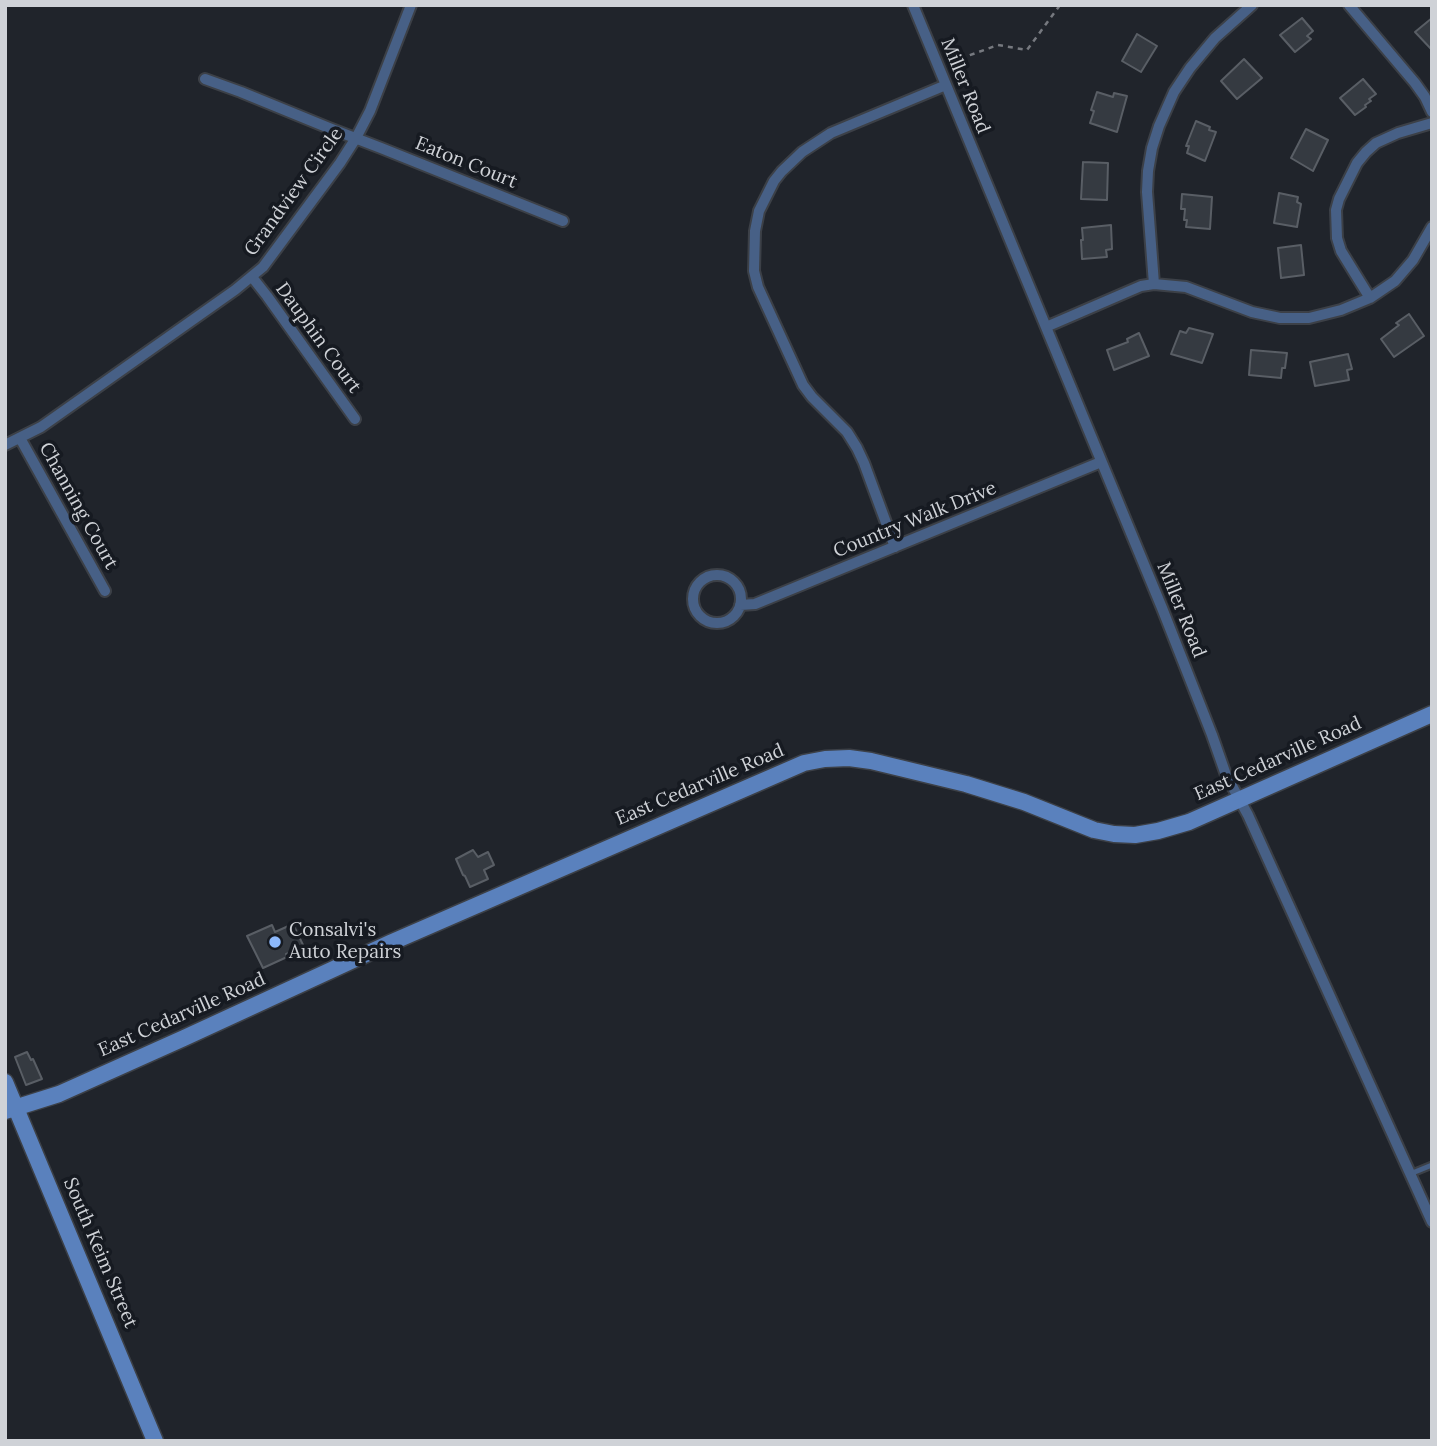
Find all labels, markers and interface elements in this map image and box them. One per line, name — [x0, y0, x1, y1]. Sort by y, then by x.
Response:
street label: Miller Road — [936, 35, 994, 137]
street label: Grandview Circle — [240, 123, 348, 261]
street label: Eaton Court — [412, 132, 520, 194]
street label: Dauphin Court — [270, 278, 366, 398]
street label: Channing Court — [34, 439, 122, 573]
street label: Country Walk Drive — [830, 477, 1000, 563]
street label: Miller Road — [1152, 559, 1210, 661]
street label: East Cedarville Road — [1191, 712, 1365, 806]
street label: East Cedarville Road — [613, 739, 787, 831]
place label: Consalvi's Auto Repairs — [289, 920, 401, 964]
marker: Consalvi's Auto Repairs — [267, 934, 283, 950]
street label: East Cedarville Road — [95, 968, 269, 1062]
street label: South Keim Street — [58, 1174, 142, 1332]

